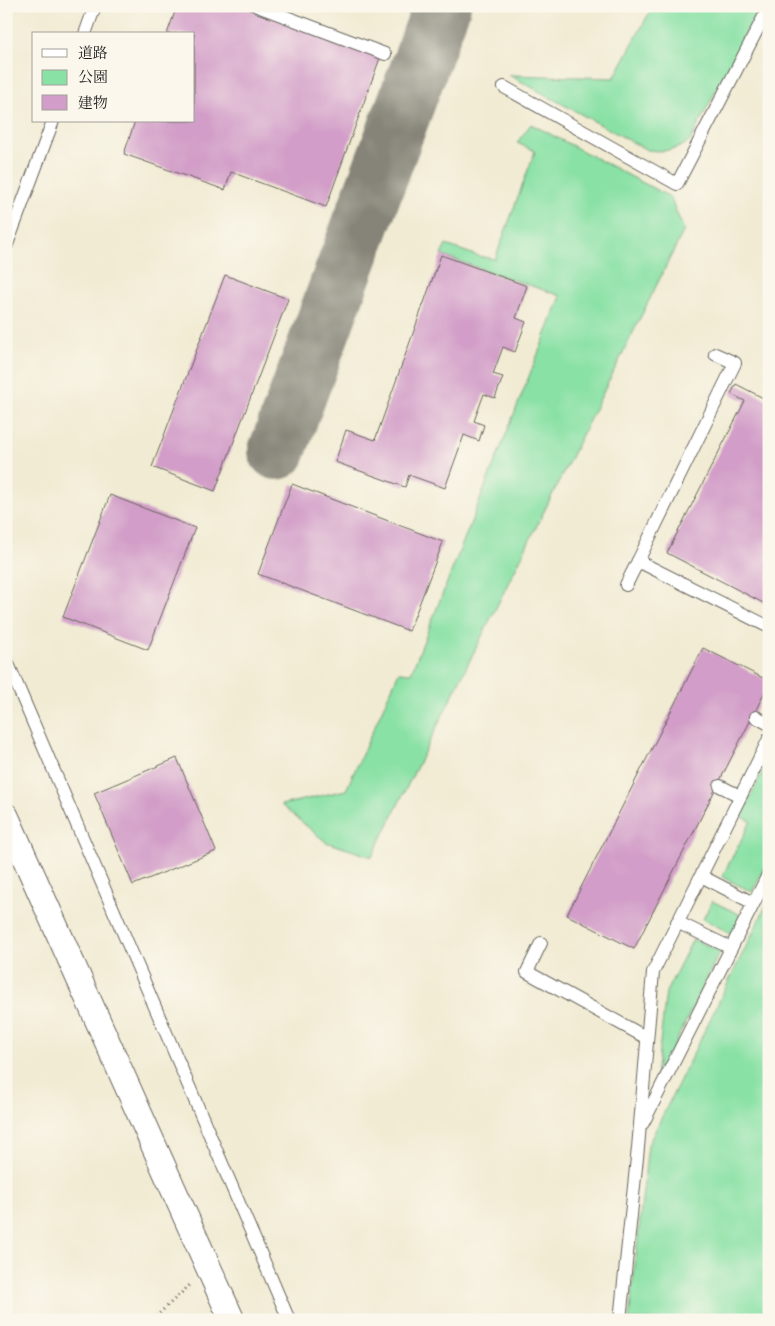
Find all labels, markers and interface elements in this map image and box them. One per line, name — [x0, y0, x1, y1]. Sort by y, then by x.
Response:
legend — [32, 32, 195, 122]
text: 道路 — [78, 43, 108, 62]
text: 公園 — [78, 67, 108, 86]
text: 建物 — [78, 93, 108, 112]

